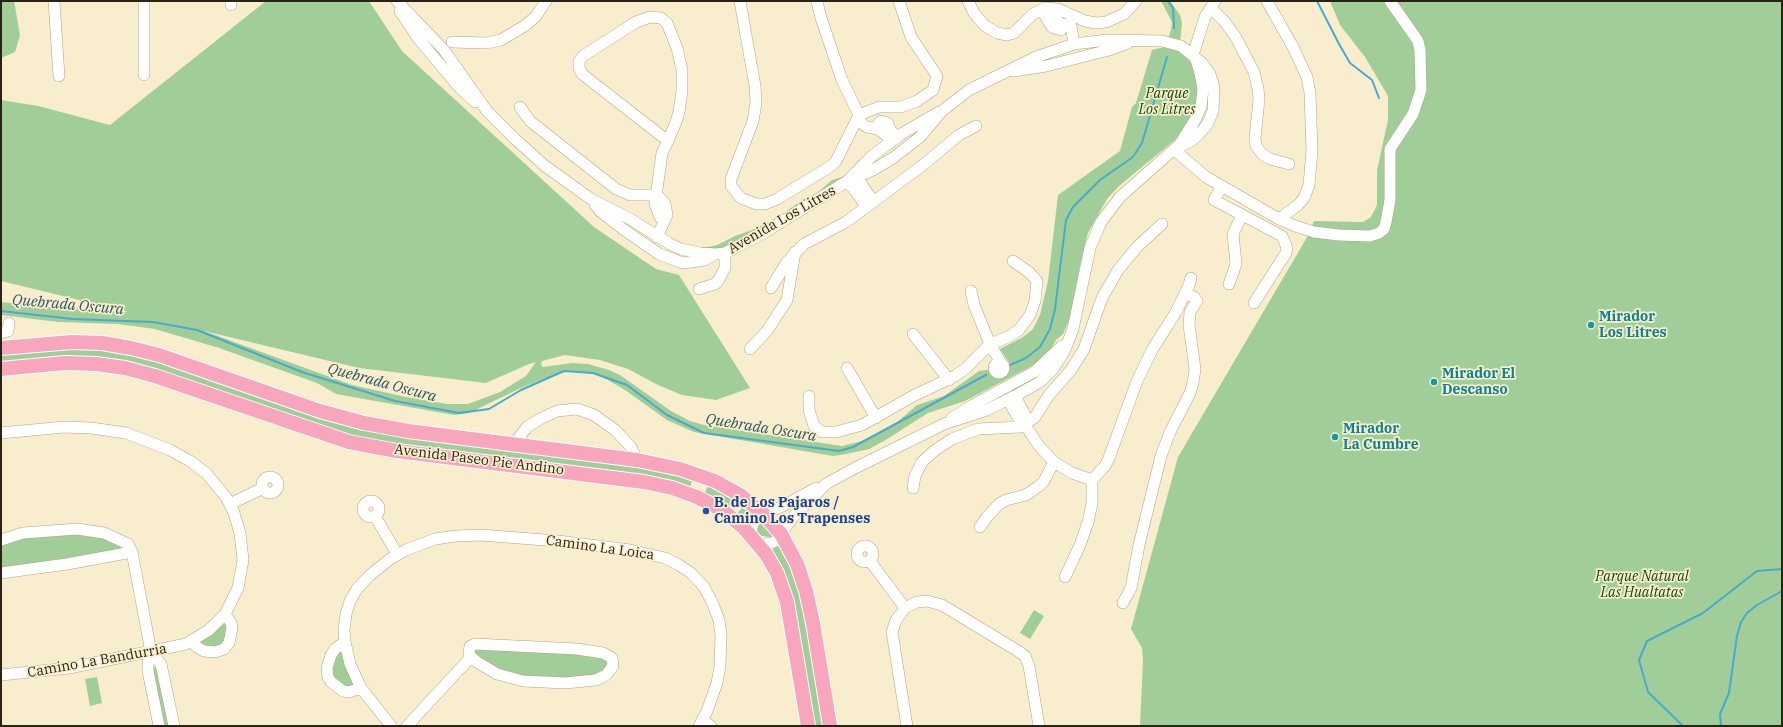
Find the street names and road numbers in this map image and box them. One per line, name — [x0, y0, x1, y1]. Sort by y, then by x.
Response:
street label: Avenida Los Litres — [725, 182, 839, 258]
street label: Avenida Paseo Pie Andino — [393, 441, 565, 479]
street label: Camino La Loica — [545, 532, 655, 564]
street label: Camino La Bandurria — [26, 640, 168, 682]

